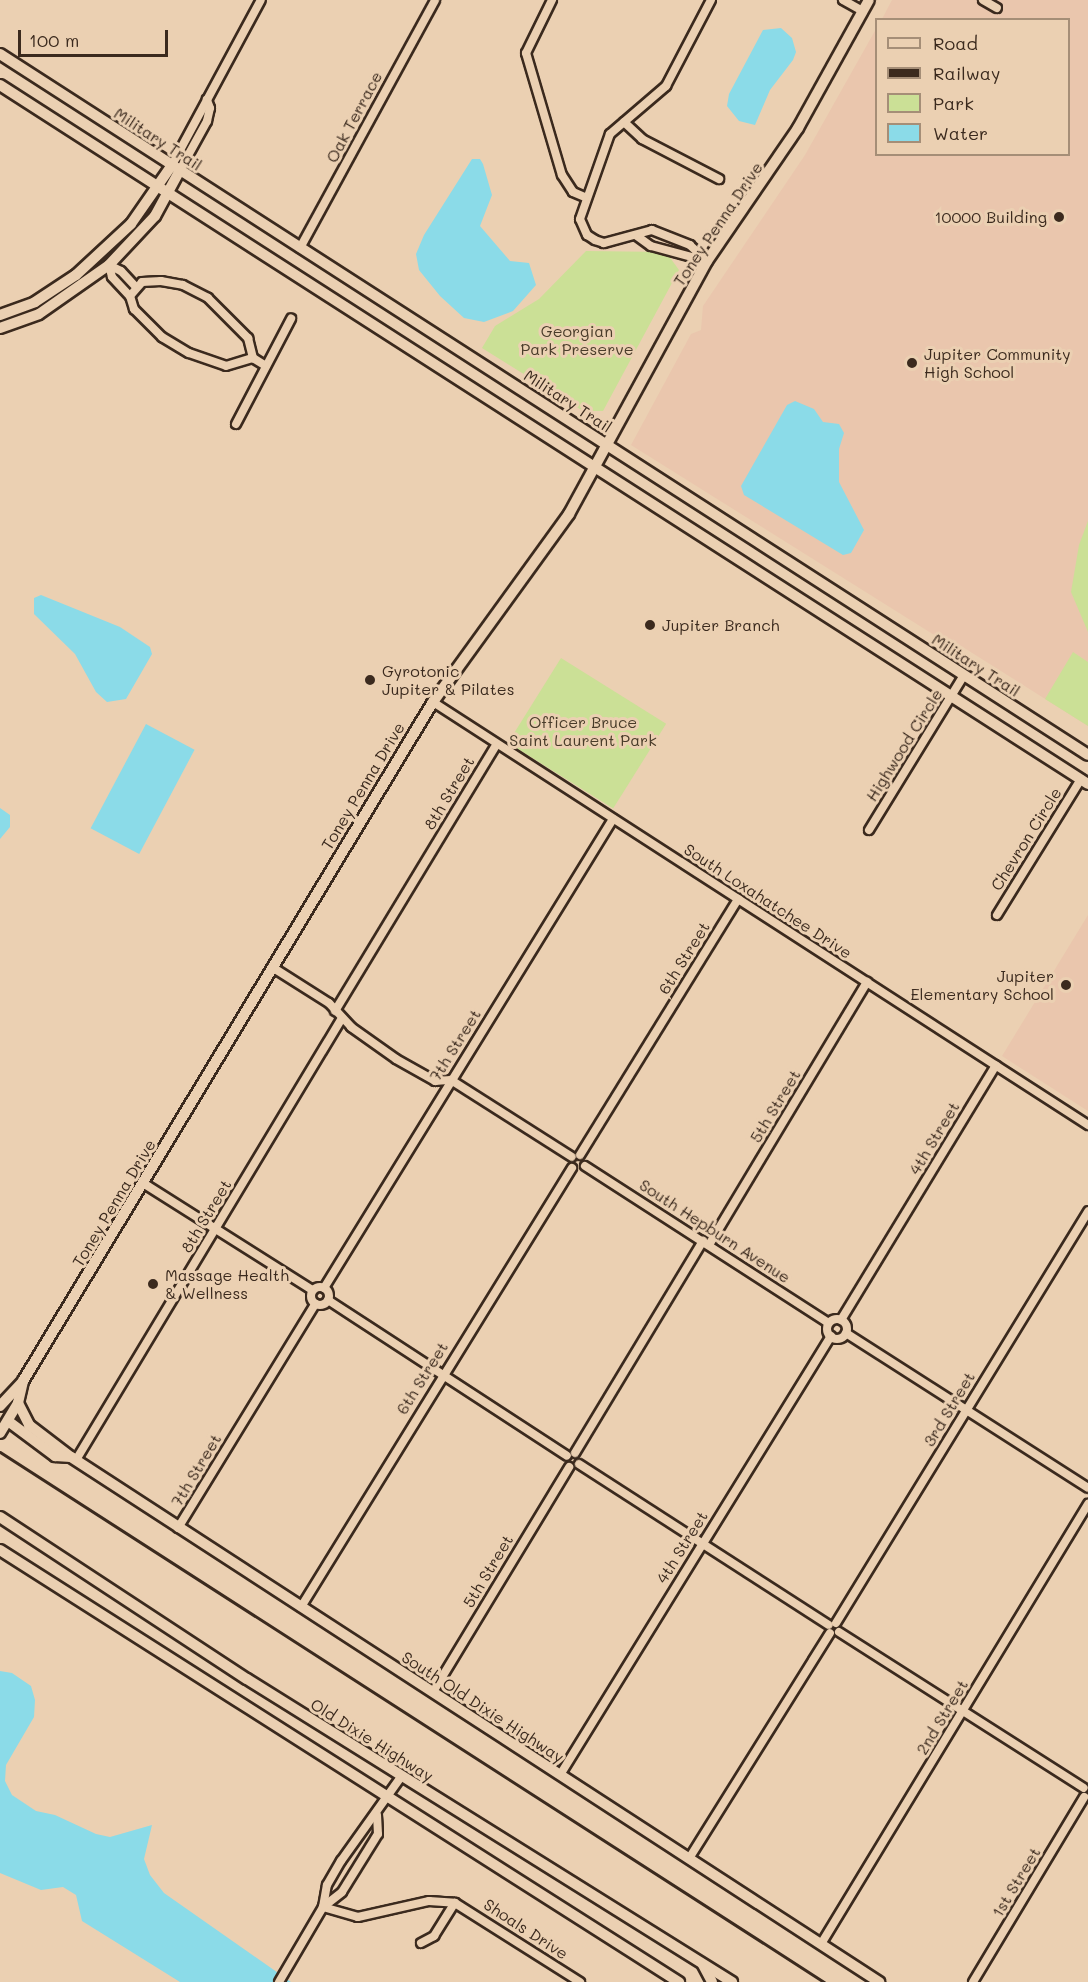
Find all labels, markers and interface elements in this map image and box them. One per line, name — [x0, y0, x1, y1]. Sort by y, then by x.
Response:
scale bar — [21, 18, 171, 56]
legend — [875, 18, 1070, 156]
text: 100 m — [29, 28, 79, 52]
text: Road — [933, 31, 978, 55]
text: Railway — [933, 61, 1000, 85]
street label: Oak Terrace — [322, 68, 386, 166]
text: Park — [933, 91, 974, 115]
street label: Military Trail — [110, 103, 206, 175]
text: Water — [933, 121, 988, 145]
street label: Toney Penna Drive — [669, 158, 767, 290]
place label: 10000 Building — [934, 207, 1047, 227]
marker: 10000 Building — [1052, 210, 1066, 224]
park label: Georgian Park Preserve — [520, 321, 634, 359]
place label: Jupiter Community High School — [924, 344, 1071, 382]
marker: Jupiter Community High School — [905, 356, 919, 370]
street label: Military Trail — [520, 365, 616, 437]
place label: Jupiter Branch — [662, 615, 780, 635]
marker: Jupiter Branch — [643, 618, 657, 632]
street label: Military Trail — [928, 629, 1024, 701]
place label: Gyrotonic Jupiter & Pilates — [382, 661, 514, 699]
marker: Gyrotonic Jupiter & Pilates — [363, 673, 377, 687]
street label: Highwood Circle — [862, 685, 946, 805]
park label: Officer Bruce Saint Laurent Park — [509, 712, 657, 750]
street label: Toney Penna Drive — [317, 719, 409, 853]
street label: 8th Street — [420, 753, 478, 833]
street label: Chevron Circle — [987, 784, 1065, 894]
street label: South Loxahatchee Drive — [681, 840, 855, 962]
street label: 6th Street — [654, 918, 714, 998]
place label: Jupiter Elementary School — [910, 966, 1054, 1004]
marker: Jupiter Elementary School — [1059, 978, 1073, 992]
street label: 7th Street — [425, 1006, 485, 1084]
street label: 5th Street — [746, 1066, 804, 1146]
street label: 4th Street — [905, 1098, 963, 1178]
street label: Toney Penna Drive — [68, 1136, 160, 1270]
street label: South Hepburn Avenue — [636, 1175, 794, 1287]
street label: 8th Street — [177, 1176, 235, 1256]
place label: Massage Health & Wellness — [165, 1265, 289, 1303]
marker: Massage Health & Wellness — [146, 1277, 160, 1291]
street label: 6th Street — [392, 1338, 452, 1418]
street label: 3rd Street — [919, 1368, 979, 1450]
street label: 7th Street — [167, 1430, 225, 1510]
street label: 4th Street — [652, 1507, 712, 1587]
street label: 5th Street — [459, 1531, 517, 1611]
street label: South Old Dixie Highway — [398, 1647, 568, 1767]
street label: 2nd Street — [912, 1676, 972, 1758]
street label: Old Dixie Highway — [307, 1694, 437, 1786]
street label: 1st Street — [988, 1844, 1044, 1920]
street label: Shoals Drive — [480, 1895, 572, 1963]

